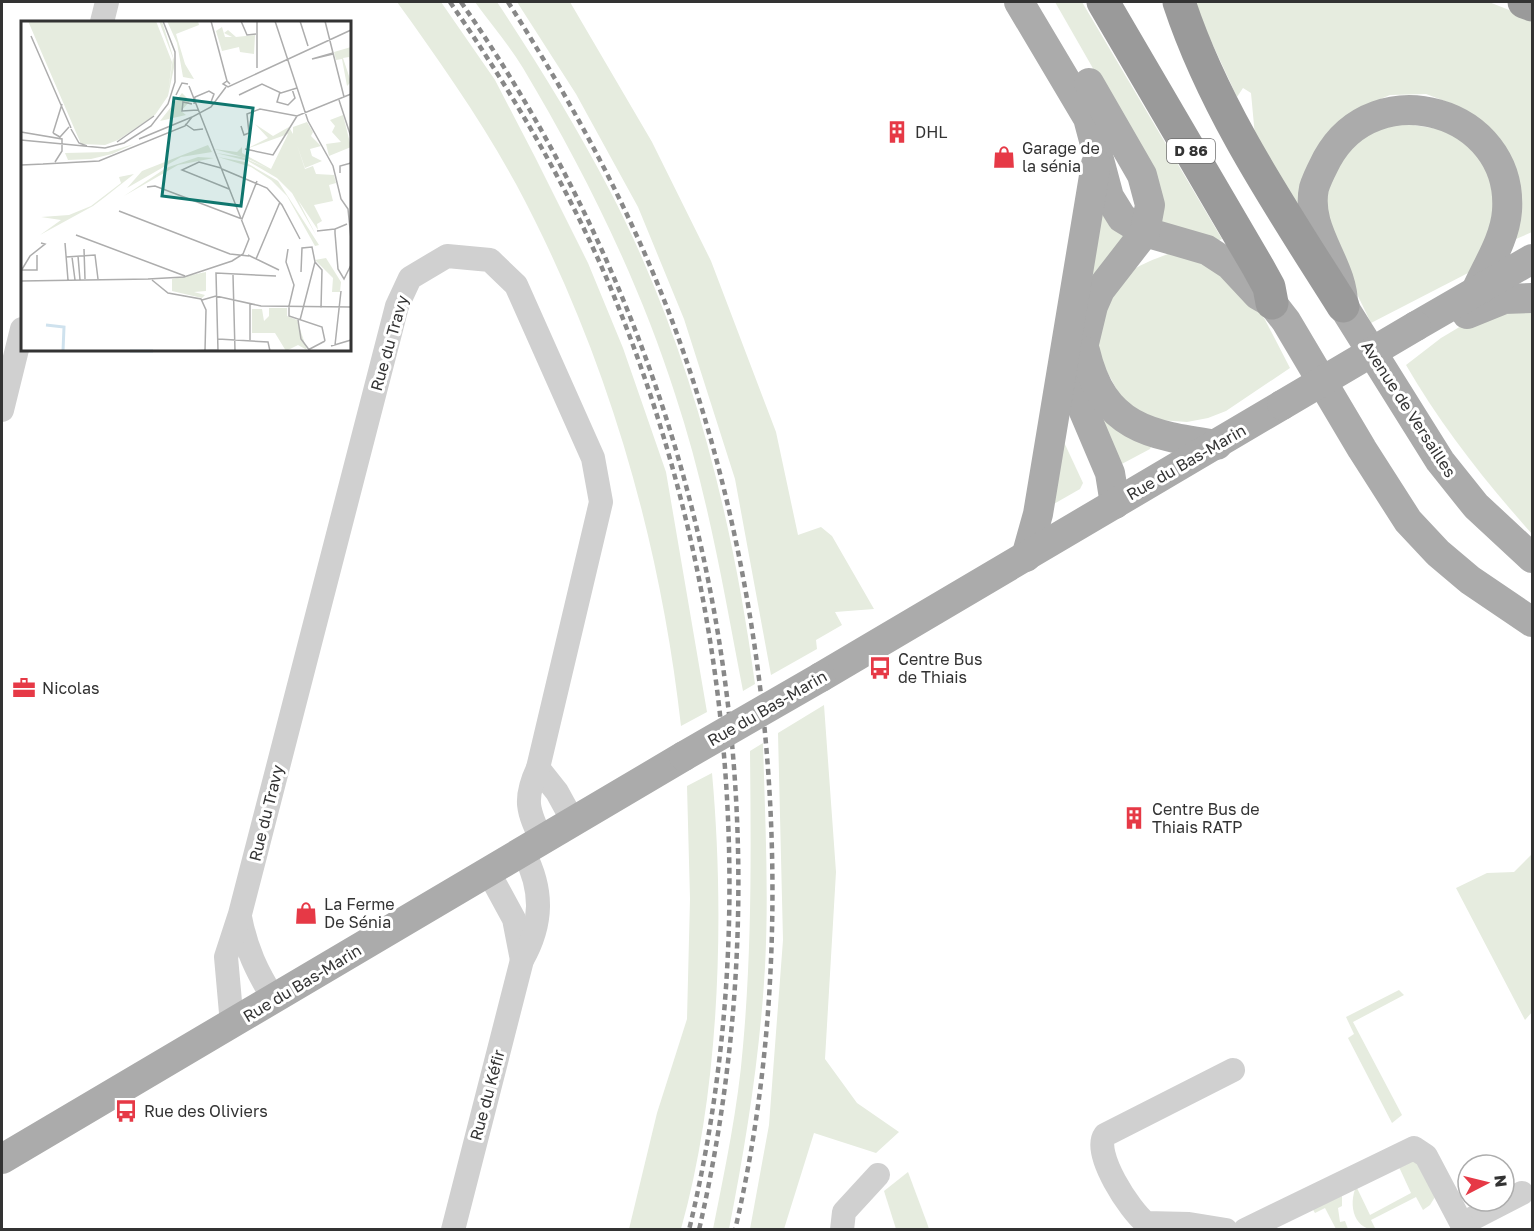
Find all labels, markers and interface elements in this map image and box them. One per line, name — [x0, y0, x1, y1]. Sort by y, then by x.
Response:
inset map — [21, 21, 351, 351]
building icon: DHL — [884, 119, 910, 145]
place label: DHL — [915, 122, 947, 142]
place label: Garage de la sénia — [1022, 138, 1100, 176]
road number: D 86 — [1167, 139, 1215, 163]
shop icon: Garage de la sénia — [991, 144, 1017, 170]
street label: Rue du Travy — [366, 293, 412, 393]
street label: Avenue de Versailles — [1357, 337, 1461, 481]
street label: Rue du Bas-Marin — [1123, 420, 1249, 504]
place label: Centre Bus de Thiais — [898, 649, 982, 687]
bus stop icon: Centre Bus de Thiais — [867, 655, 893, 681]
street label: Rue du Bas-Marin — [704, 666, 830, 750]
office icon: Nicolas — [11, 675, 37, 701]
place label: Nicolas — [42, 678, 99, 698]
street label: Rue du Travy — [244, 763, 288, 863]
place label: Centre Bus de Thiais RATP — [1152, 799, 1260, 837]
building icon: Centre Bus de Thiais RATP — [1121, 805, 1147, 831]
place label: La Ferme De Sénia — [324, 894, 395, 932]
shop icon: La Ferme De Sénia — [293, 900, 319, 926]
street label: Rue du Bas-Marin — [239, 940, 365, 1026]
street label: Rue du Kéfir — [465, 1047, 509, 1143]
bus stop icon: Rue des Oliviers — [113, 1098, 139, 1124]
place label: Rue des Oliviers — [144, 1101, 268, 1121]
north arrow — [1456, 1153, 1516, 1213]
text: N — [1490, 1174, 1512, 1188]

